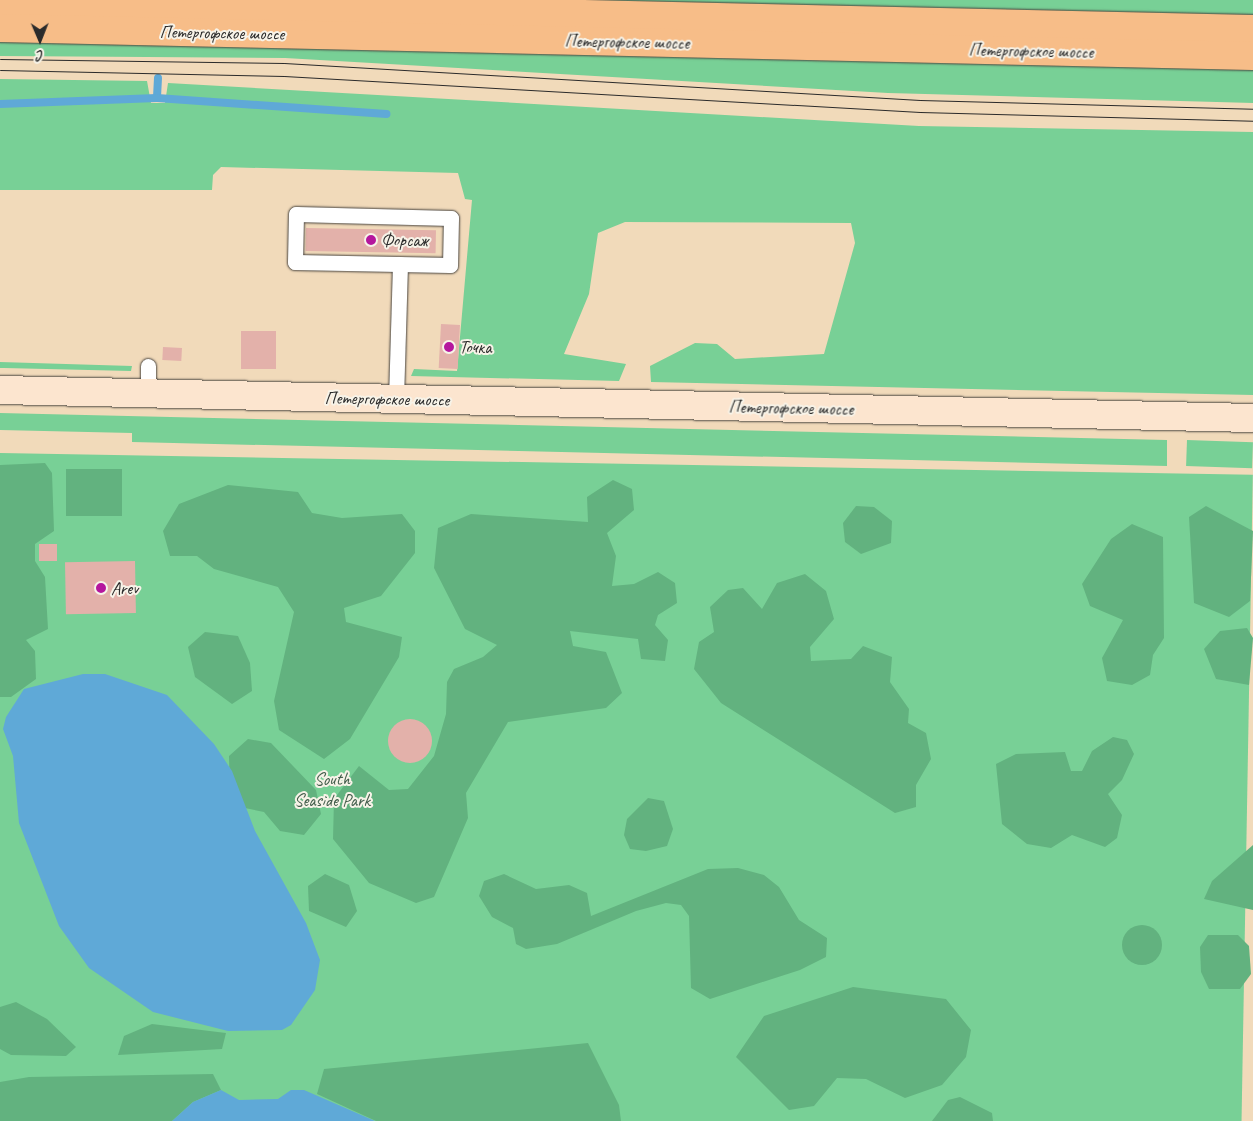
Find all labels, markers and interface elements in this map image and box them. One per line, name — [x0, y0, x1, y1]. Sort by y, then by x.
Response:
north arrow — [15, 15, 65, 65]
street label: Петергофское шоссе — [159, 21, 285, 45]
street label: Петергофское шоссе — [564, 30, 690, 54]
street label: Петергофское шоссе — [968, 39, 1094, 63]
text: С — [37, 47, 44, 64]
place label: Форсаж — [381, 229, 428, 251]
marker: Форсаж — [365, 234, 377, 246]
place label: Точка — [459, 336, 491, 358]
marker: Точка — [443, 341, 455, 353]
street label: Петергофское шоссе — [324, 387, 450, 411]
street label: Петергофское шоссе — [728, 396, 854, 420]
place label: Arev — [111, 577, 138, 599]
marker: Arev — [95, 582, 107, 594]
park label: South Seaside Park — [294, 769, 370, 812]

